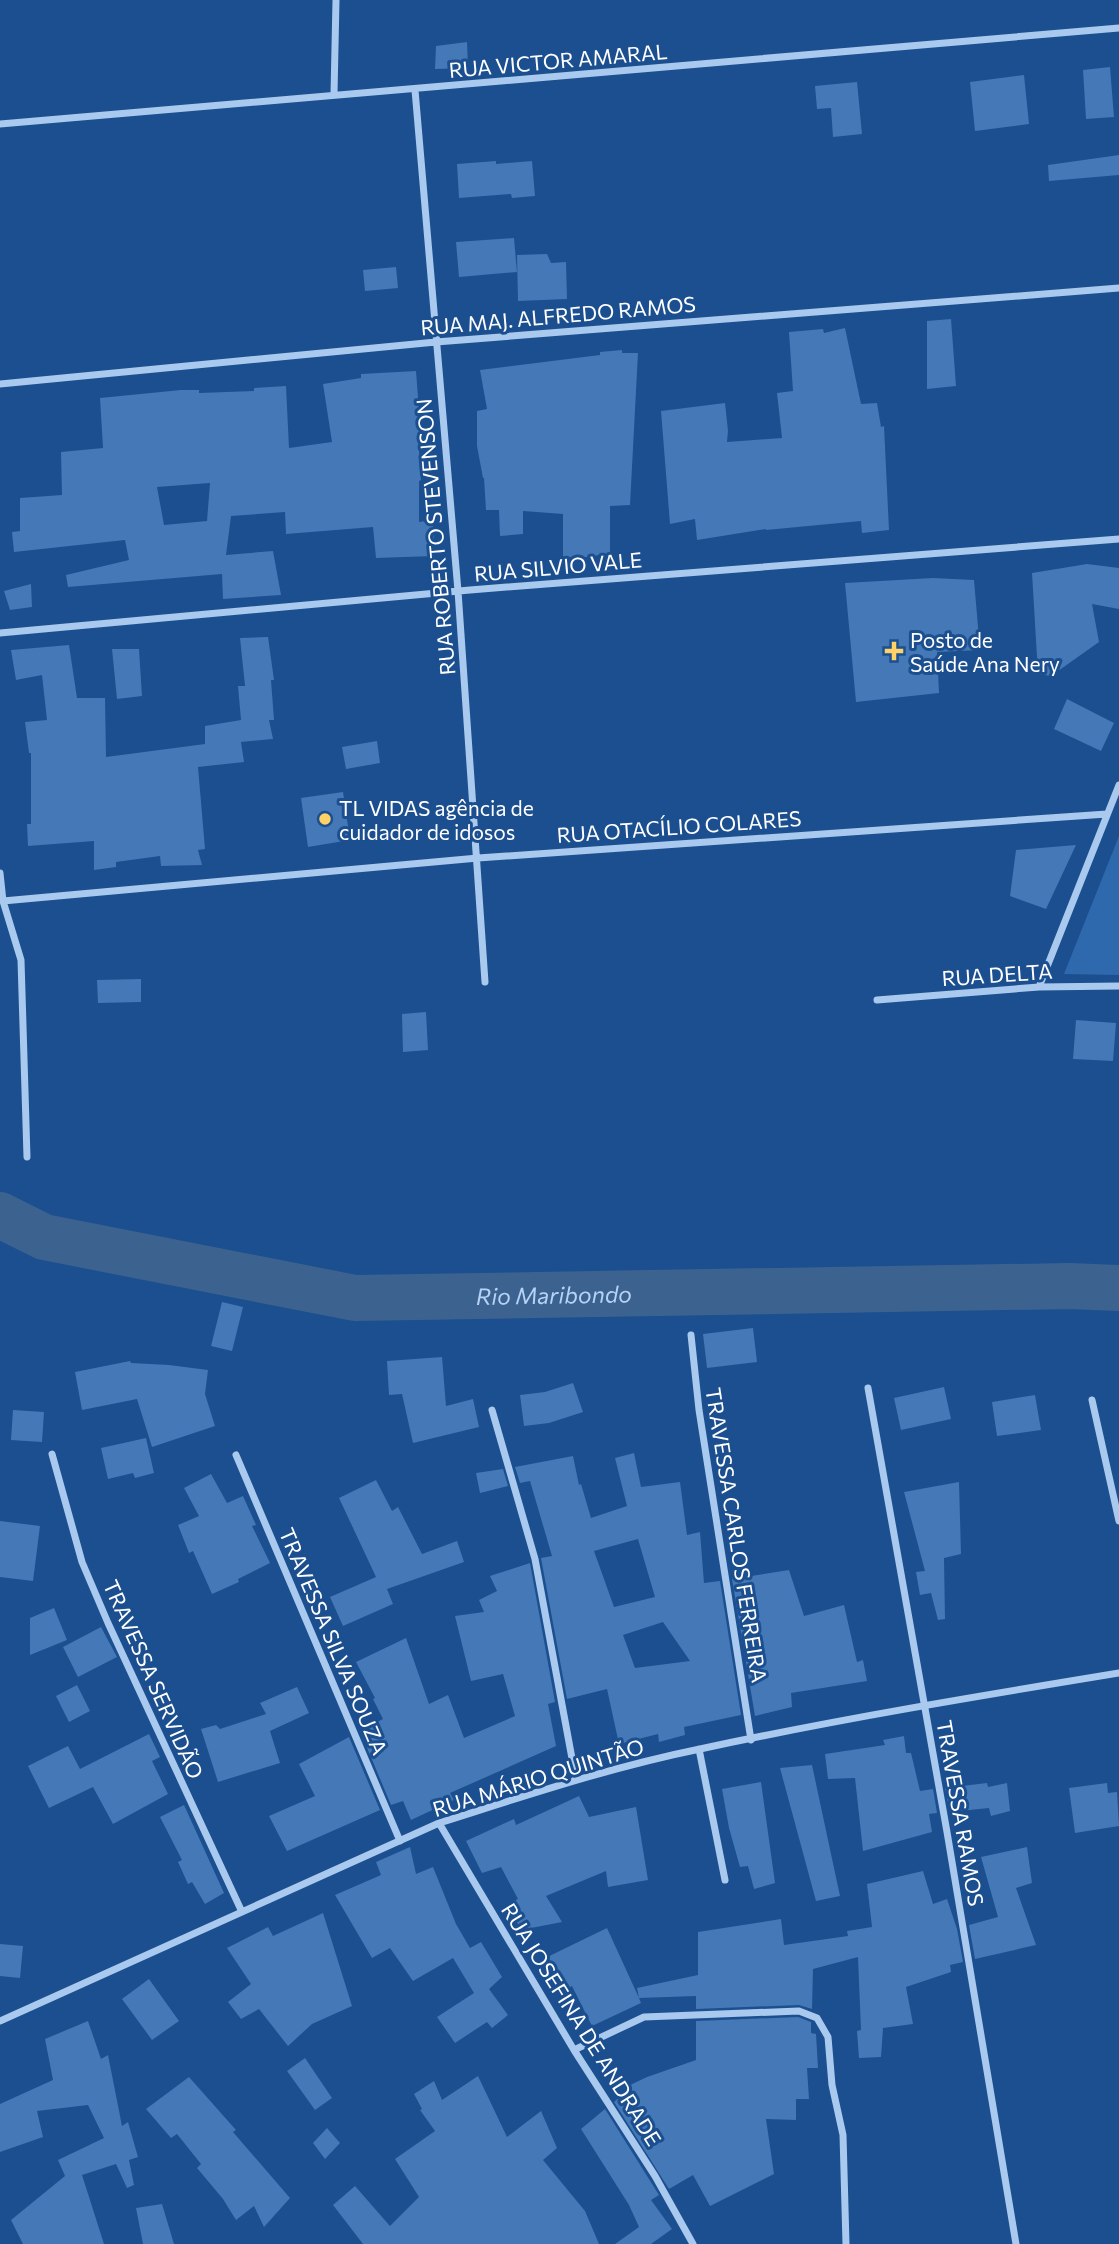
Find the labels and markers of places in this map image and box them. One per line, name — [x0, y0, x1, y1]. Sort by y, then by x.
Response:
place label: Posto de Saúde Ana Nery — [910, 627, 1060, 676]
marker: Posto de Saúde Ana Nery — [884, 641, 904, 661]
place label: TL VIDAS agência de cuidador de idosos — [339, 795, 534, 844]
marker: TL VIDAS agência de cuidador de idosos — [317, 811, 333, 827]

